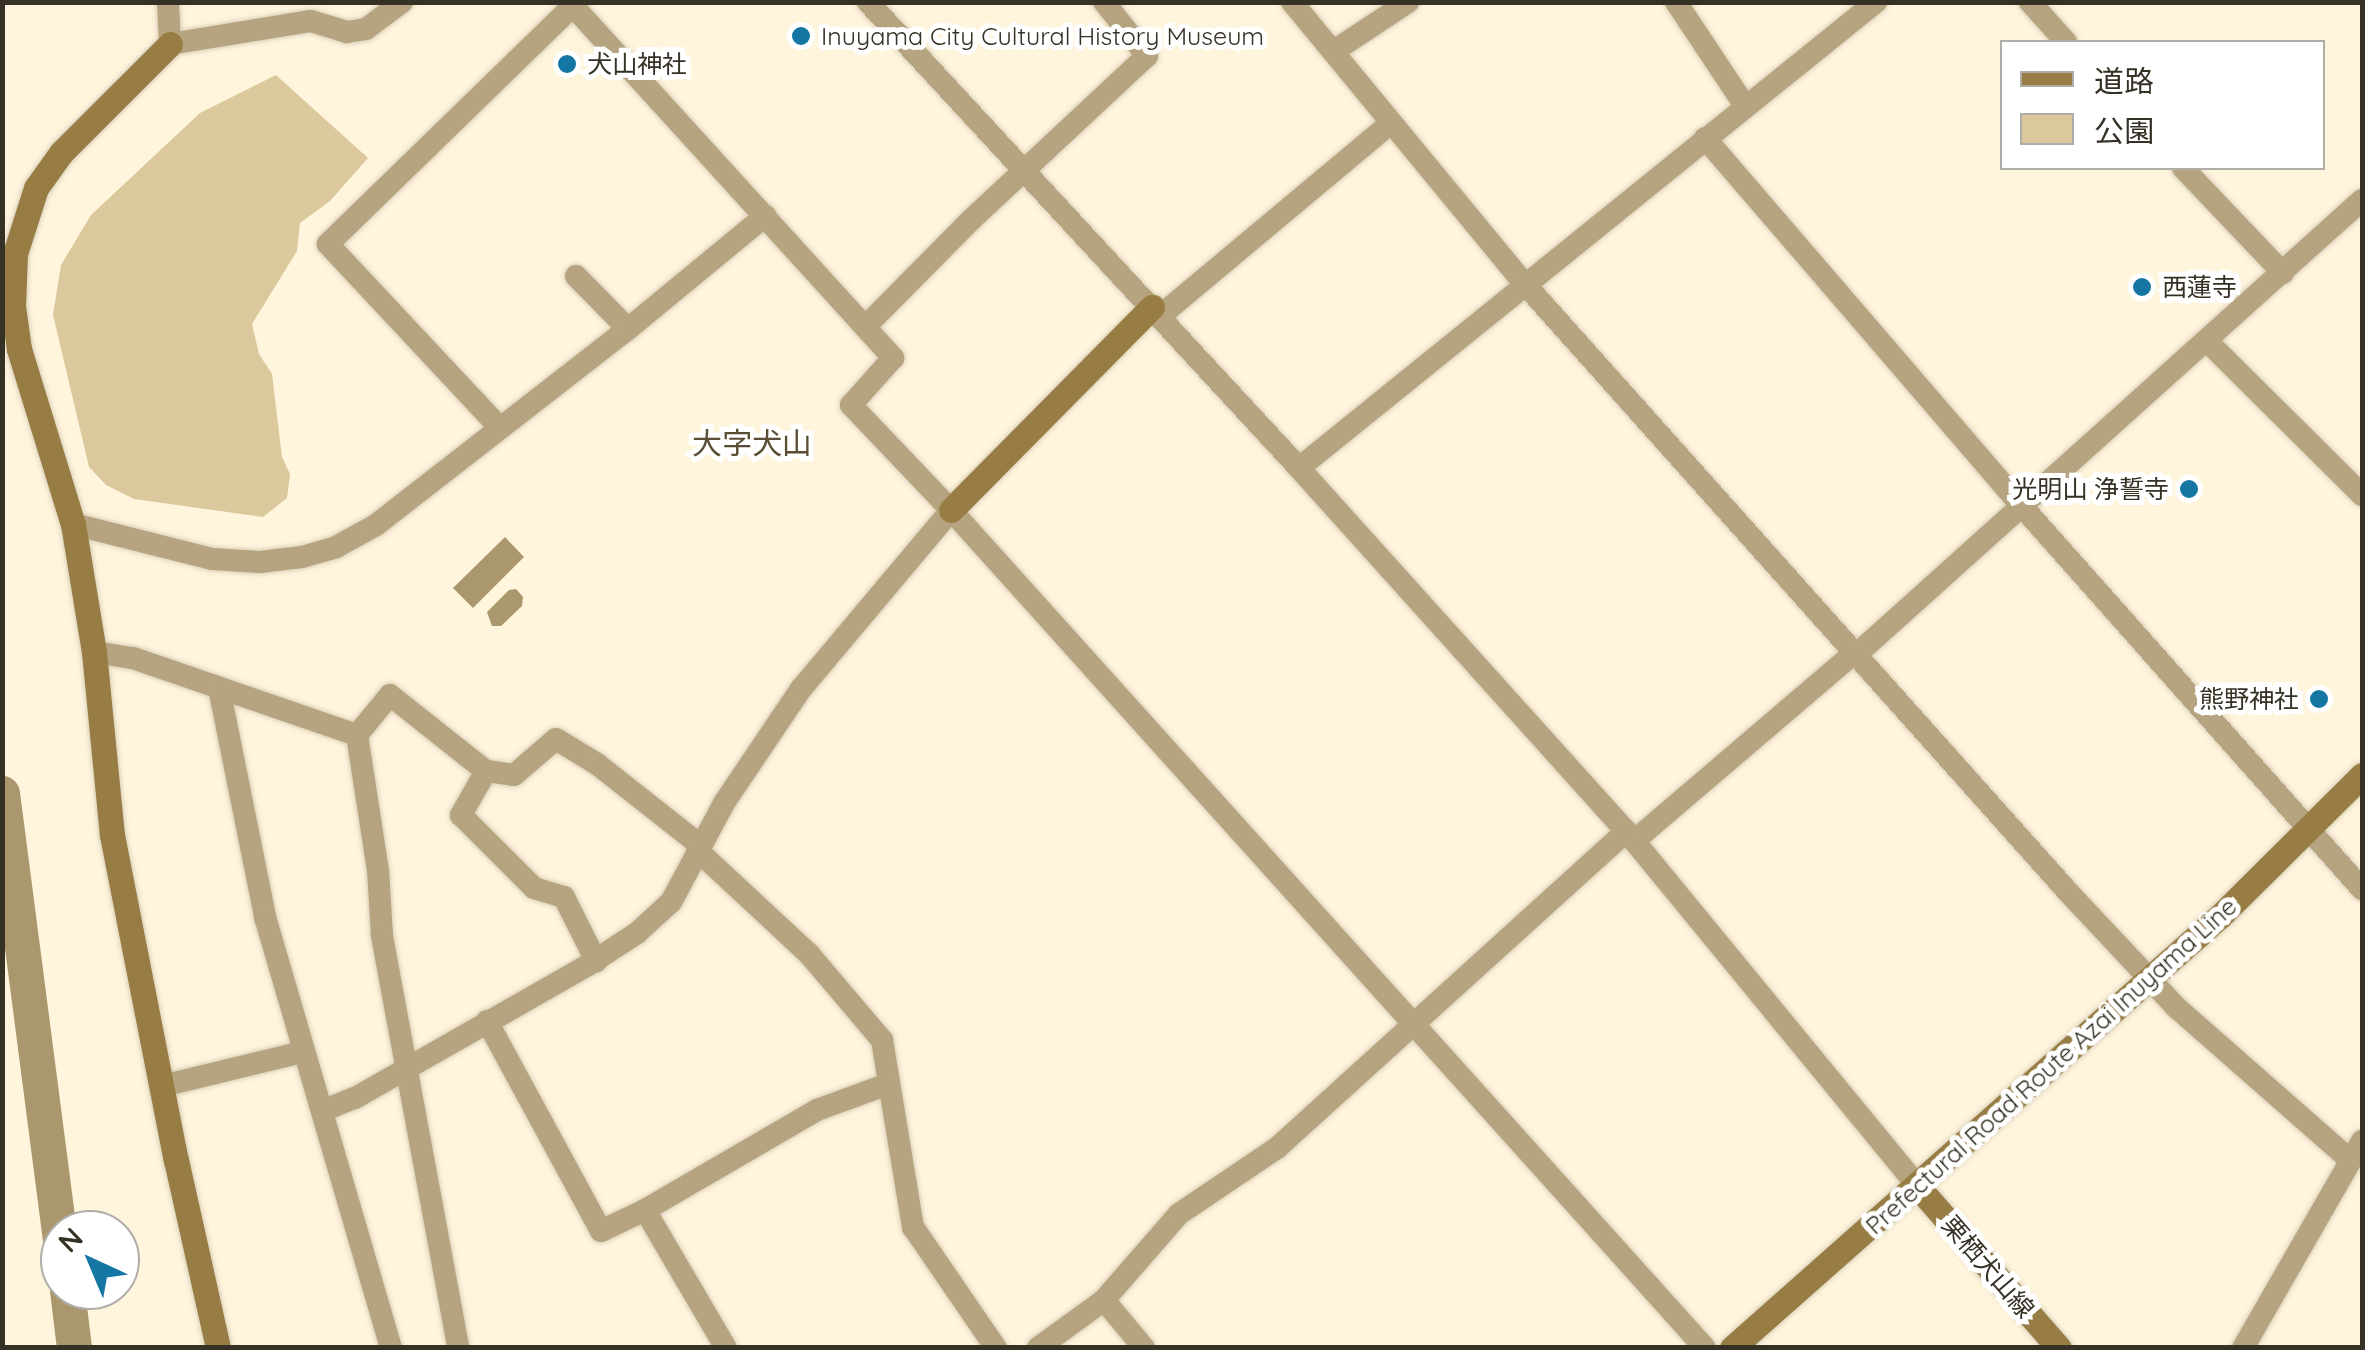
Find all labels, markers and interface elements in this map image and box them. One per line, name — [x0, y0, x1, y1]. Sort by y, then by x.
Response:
place label: Inuyama City Cultural History Museum — [821, 21, 1264, 51]
marker: Inuyama City Cultural History Museum — [790, 25, 812, 47]
legend — [2000, 40, 2325, 170]
place label: 犬山神社 — [587, 49, 687, 79]
marker: 犬山神社 — [556, 53, 578, 75]
text: 道路 — [2094, 62, 2154, 100]
text: 公園 — [2094, 112, 2154, 150]
place label: 西蓮寺 — [2162, 272, 2237, 302]
marker: 西蓮寺 — [2131, 276, 2153, 298]
district label: 大字犬山 — [692, 425, 812, 461]
place label: 光明山 浄誓寺 — [2012, 474, 2169, 504]
marker: 光明山 浄誓寺 — [2178, 478, 2200, 500]
place label: 熊野神社 — [2199, 684, 2299, 714]
marker: 熊野神社 — [2308, 688, 2330, 710]
street label: Prefectural Road Route Azai Inuyama Line — [1859, 891, 2243, 1241]
north arrow — [40, 1210, 140, 1310]
street label: 栗栖犬山線 — [1936, 1210, 2040, 1324]
text: N — [51, 1220, 90, 1259]

